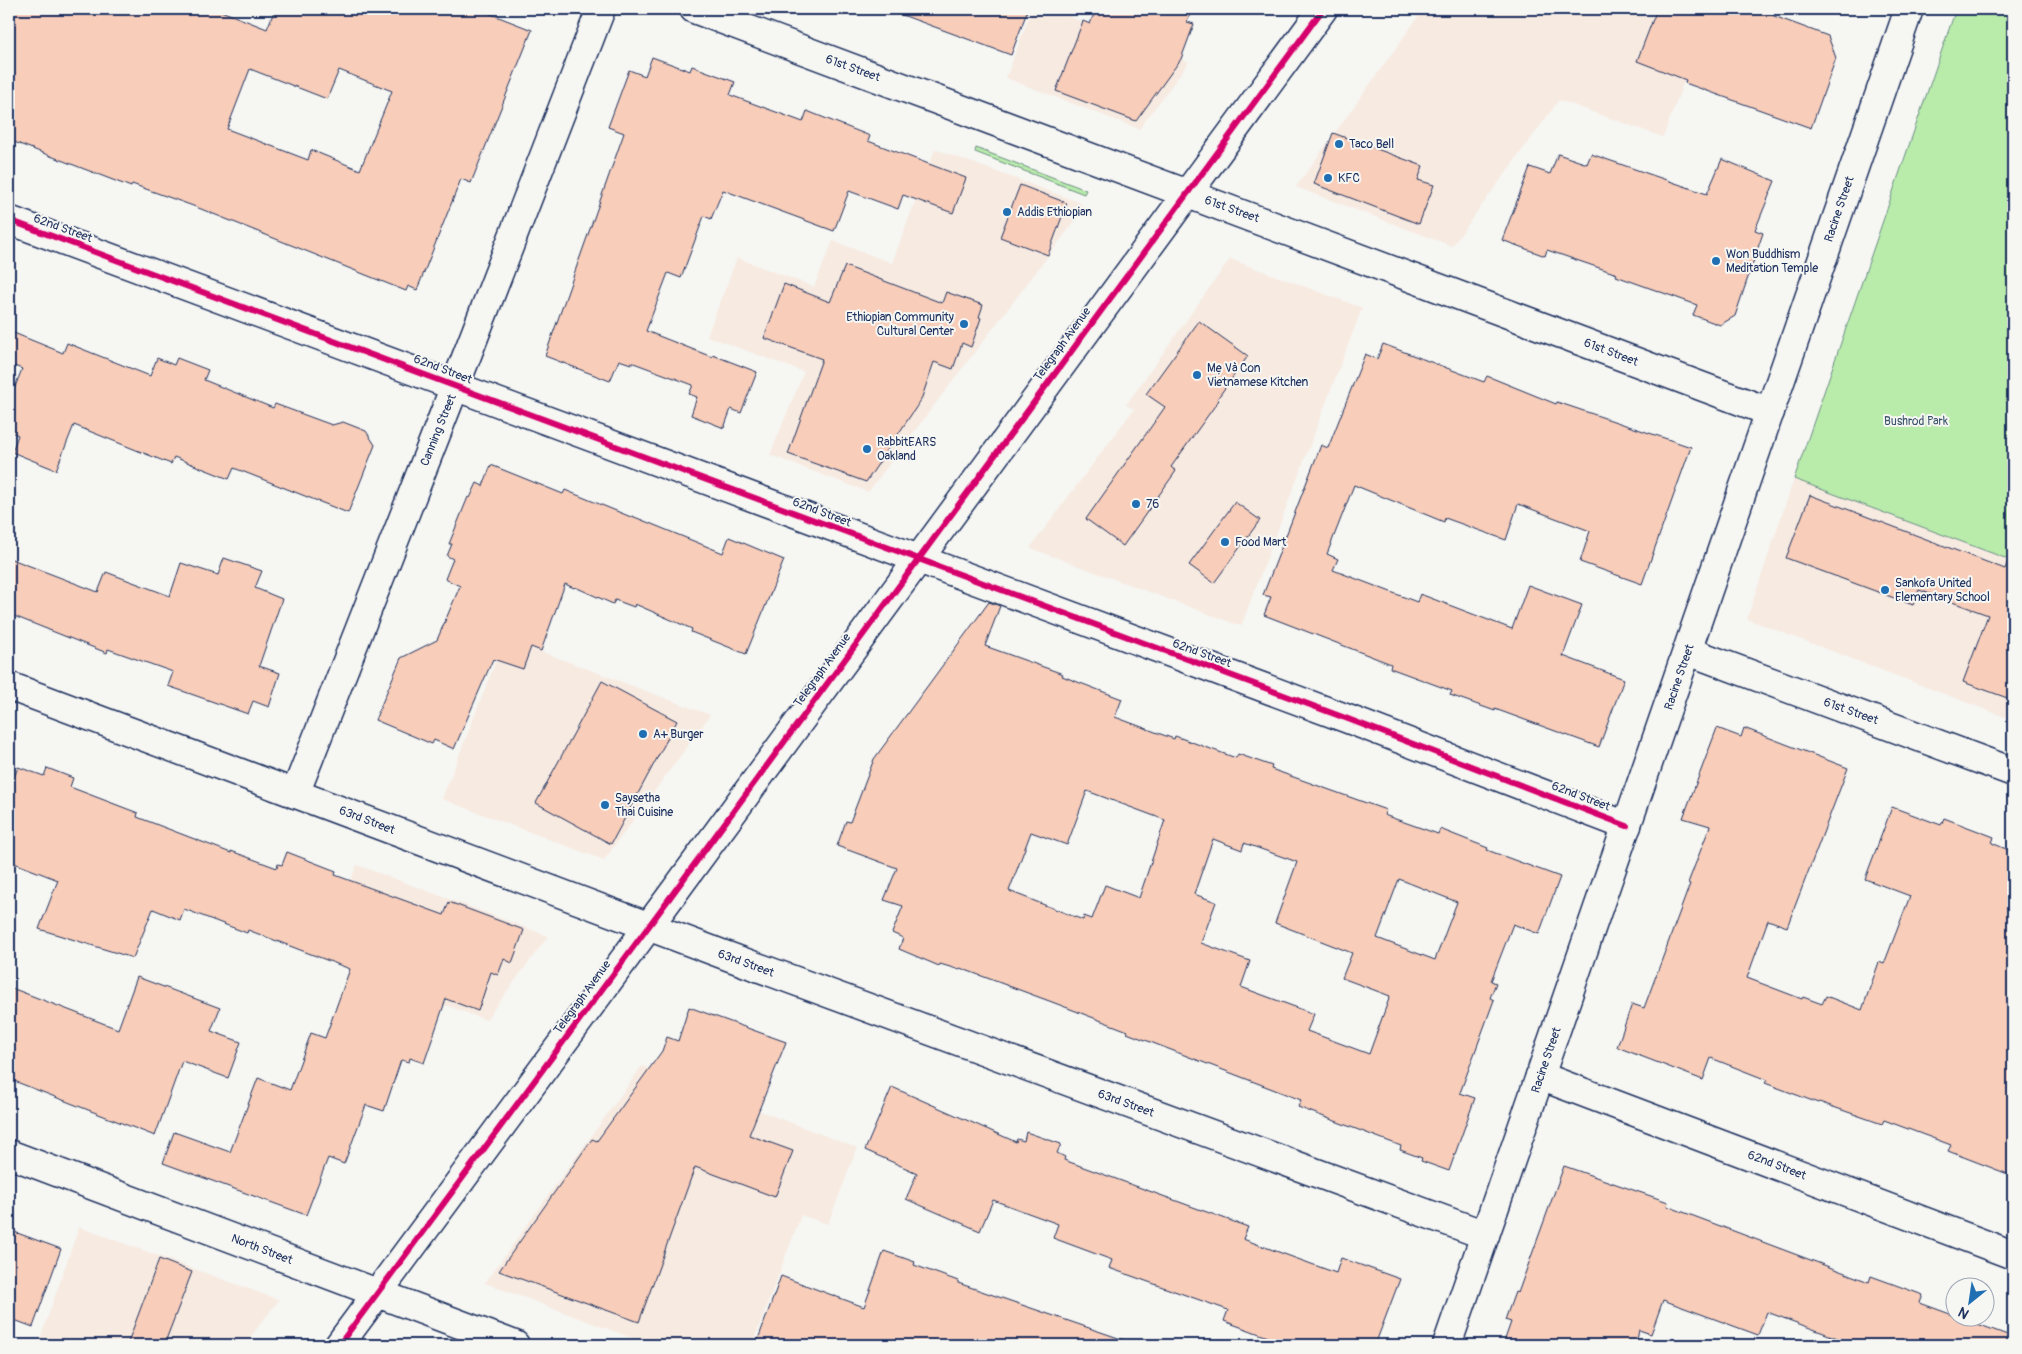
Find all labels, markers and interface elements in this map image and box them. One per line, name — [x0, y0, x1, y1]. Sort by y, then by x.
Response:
street label: 61st Street — [823, 52, 882, 85]
place label: Taco Bell — [1349, 137, 1394, 152]
marker: Taco Bell — [1333, 138, 1345, 150]
place label: KFC — [1338, 171, 1360, 186]
marker: KFC — [1322, 172, 1334, 184]
street label: Racine Street — [1821, 174, 1858, 244]
street label: 61st Street — [1202, 193, 1261, 226]
place label: Addis Ethiopian — [1017, 205, 1092, 220]
marker: Addis Ethiopian — [1001, 206, 1013, 218]
street label: 62nd Street — [31, 211, 94, 246]
place label: Won Buddhism Meditation Temple — [1726, 247, 1818, 276]
marker: Won Buddhism Meditation Temple — [1710, 255, 1722, 267]
street label: Telegraph Avenue — [1031, 305, 1094, 384]
place label: Ethiopian Community Cultural Center — [846, 310, 955, 339]
marker: Ethiopian Community Cultural Center — [958, 318, 970, 330]
street label: 61st Street — [1582, 335, 1640, 370]
street label: 62nd Street — [411, 351, 474, 388]
place label: Mẹ Và Con Vietnamese Kitchen — [1207, 361, 1309, 390]
marker: Mẹ Và Con Vietnamese Kitchen — [1191, 369, 1203, 381]
street label: Canning Street — [417, 392, 460, 468]
park label: Bushrod Park — [1884, 414, 1948, 429]
place label: RabbitEARS Oakland — [877, 435, 936, 464]
marker: RabbitEARS Oakland — [861, 443, 873, 455]
street label: 62nd Street — [790, 494, 853, 531]
place label: 76 — [1146, 497, 1159, 512]
marker: 76 — [1130, 498, 1142, 510]
place label: Food Mart — [1235, 535, 1287, 550]
marker: Food Mart — [1219, 536, 1231, 548]
place label: Sankofa United Elementary School — [1895, 576, 1990, 605]
marker: Sankofa United Elementary School — [1879, 584, 1891, 596]
street label: Telegraph Avenue — [791, 631, 854, 710]
street label: 62nd Street — [1170, 636, 1233, 671]
street label: Racine Street — [1661, 642, 1698, 712]
street label: 61st Street — [1821, 695, 1880, 728]
place label: A+ Burger — [653, 727, 704, 742]
marker: A+ Burger — [637, 728, 649, 740]
street label: 62nd Street — [1549, 778, 1612, 815]
place label: Saysetha Thai Cuisine — [615, 791, 673, 820]
marker: Saysetha Thai Cuisine — [599, 799, 611, 811]
street label: 63rd Street — [337, 803, 397, 838]
street label: 63rd Street — [716, 946, 776, 981]
street label: Telegraph Avenue — [551, 958, 614, 1037]
street label: Racine Street — [1528, 1025, 1565, 1095]
street label: 63rd Street — [1096, 1086, 1156, 1121]
street label: 62nd Street — [1745, 1147, 1808, 1184]
street label: North Street — [229, 1231, 295, 1268]
north arrow — [1944, 1276, 1994, 1326]
text: N — [1955, 1303, 1972, 1323]

